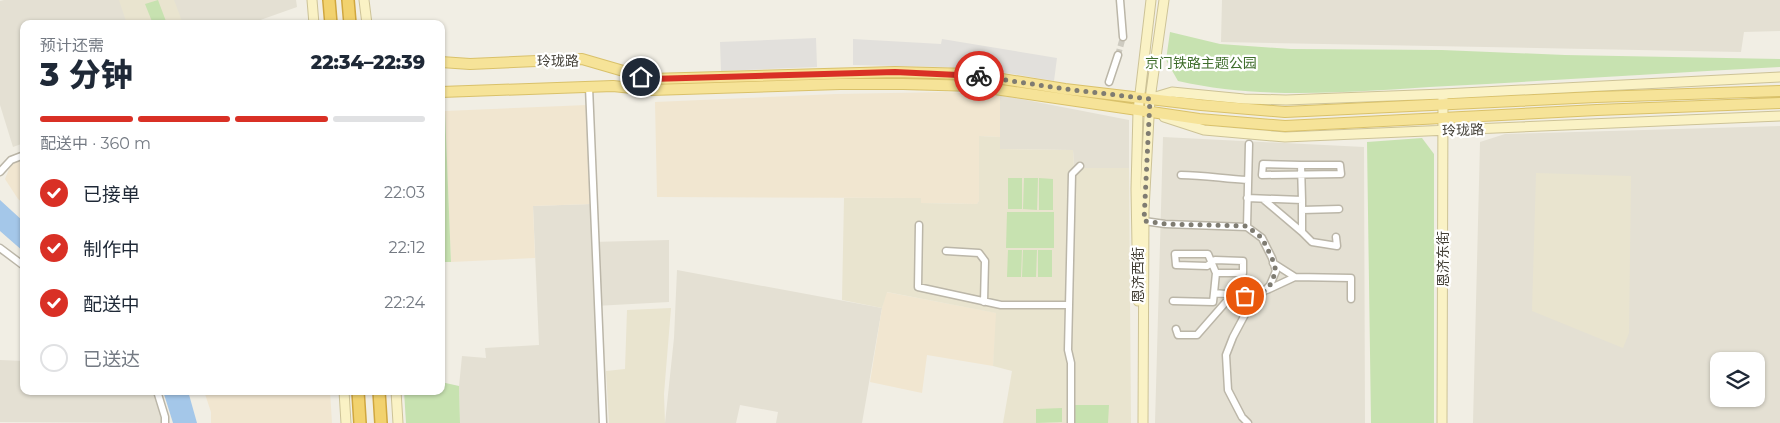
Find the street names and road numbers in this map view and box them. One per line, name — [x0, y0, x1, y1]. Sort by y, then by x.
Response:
street label: 玲珑路 — [537, 52, 579, 70]
street label: 玲珑路 — [1442, 120, 1484, 140]
street label: 恩济东街 — [1434, 231, 1452, 287]
street label: 恩济西街 — [1129, 247, 1147, 303]

